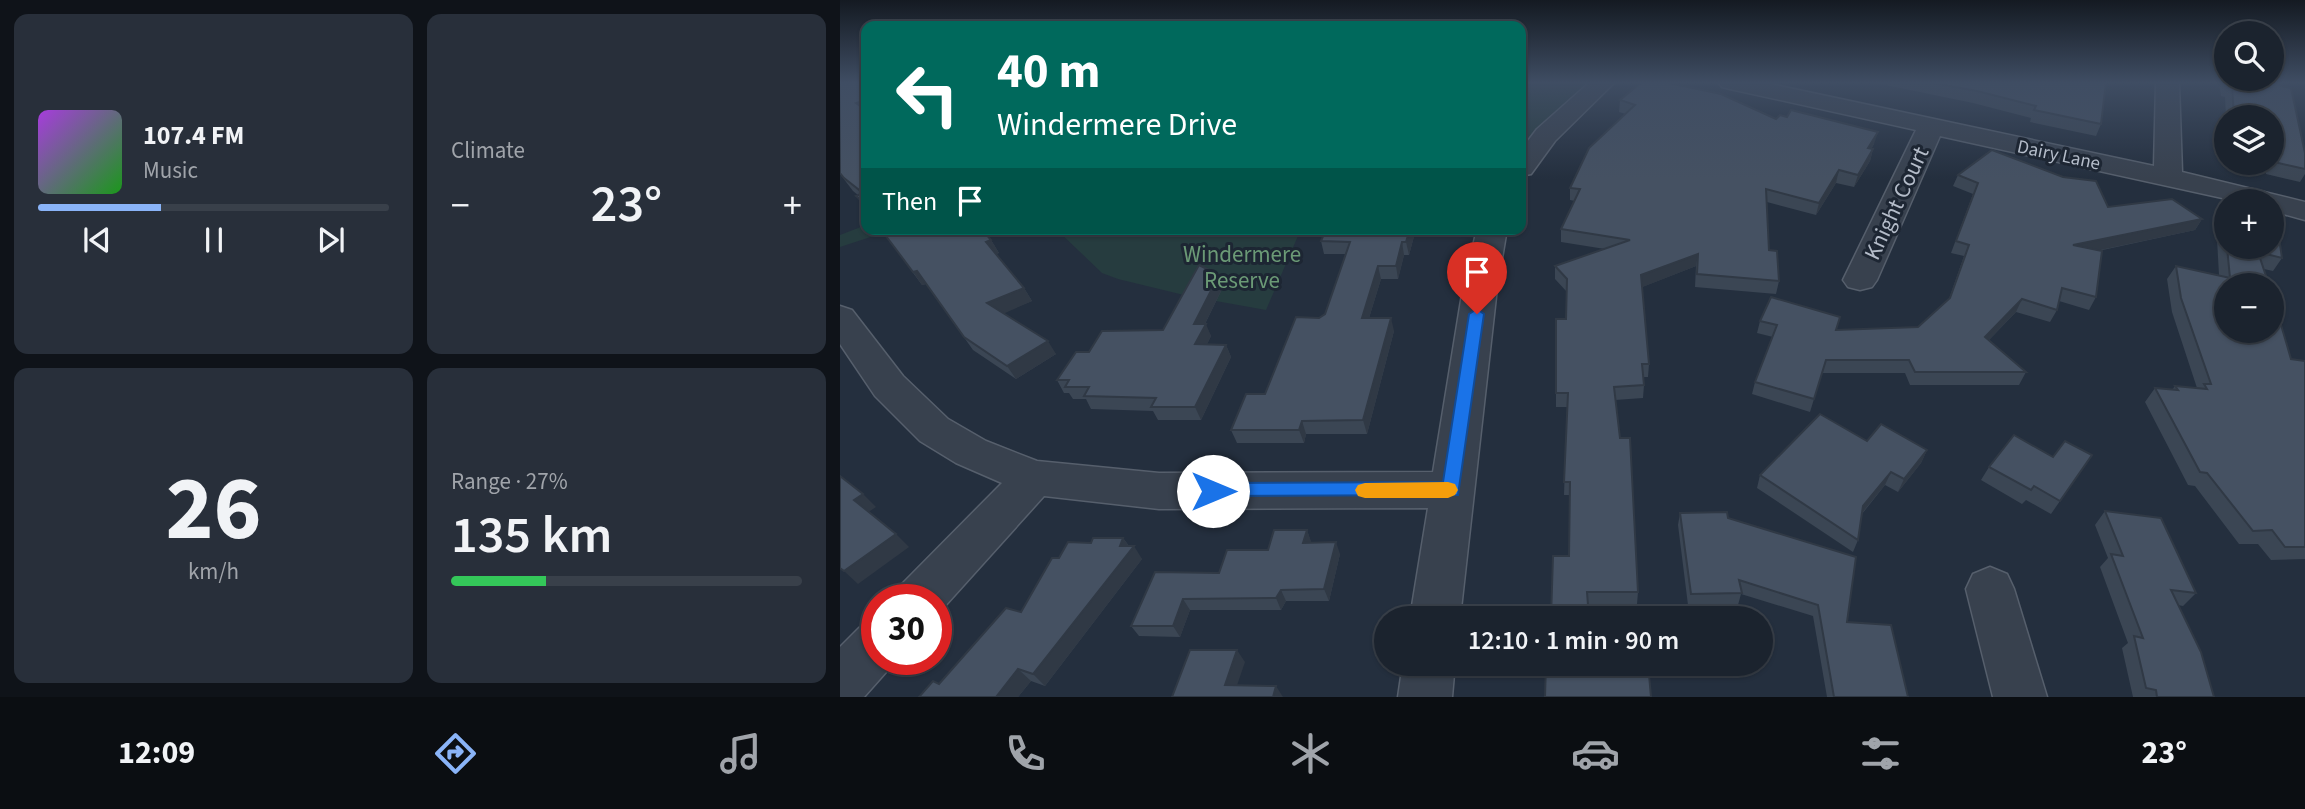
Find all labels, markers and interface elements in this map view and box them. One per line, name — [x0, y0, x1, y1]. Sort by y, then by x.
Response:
map controls — [2214, 21, 2284, 343]
button: search — [2214, 21, 2284, 91]
text: 40 m — [997, 37, 1101, 107]
icon: left — [882, 49, 973, 140]
text: Windermere Drive — [997, 102, 1237, 148]
button: layers — [2214, 105, 2284, 175]
text: 107.4 FM — [143, 117, 244, 154]
street label: Dairy Lane — [2015, 133, 2103, 177]
text: Climate — [451, 134, 525, 167]
street label: Knight Court — [1856, 141, 1937, 265]
text: Music — [143, 154, 198, 187]
text: 23° — [591, 168, 662, 242]
text: − — [451, 179, 470, 233]
text: + — [783, 179, 802, 233]
icon: arrive — [951, 182, 989, 220]
text: Then — [882, 183, 937, 220]
button: + — [2214, 189, 2284, 259]
icon: previous — [78, 221, 116, 259]
icon: pause — [195, 221, 233, 259]
icon: next — [312, 221, 350, 259]
park label: Windermere Reserve — [1183, 238, 1301, 297]
pin — [1447, 242, 1507, 314]
icon: arrive — [1458, 253, 1496, 291]
button: − — [2214, 273, 2284, 343]
text: 26 — [165, 445, 262, 574]
position arrow — [1176, 454, 1250, 528]
text: Range · 27% — [451, 465, 568, 498]
text: 135 km — [451, 499, 612, 573]
text: km/h — [188, 555, 239, 588]
speed limit sign: 30 — [861, 584, 952, 675]
text: 12:10 · 1 min · 90 m — [1468, 622, 1679, 659]
icon: directions — [431, 729, 480, 778]
icon: music — [716, 729, 765, 778]
icon: phone — [1001, 729, 1050, 778]
icon: climate — [1286, 729, 1335, 778]
icon: car — [1571, 729, 1620, 778]
icon: filters — [1856, 729, 1905, 778]
text: 12:09 — [118, 730, 195, 776]
text: 23° — [2141, 730, 2187, 776]

